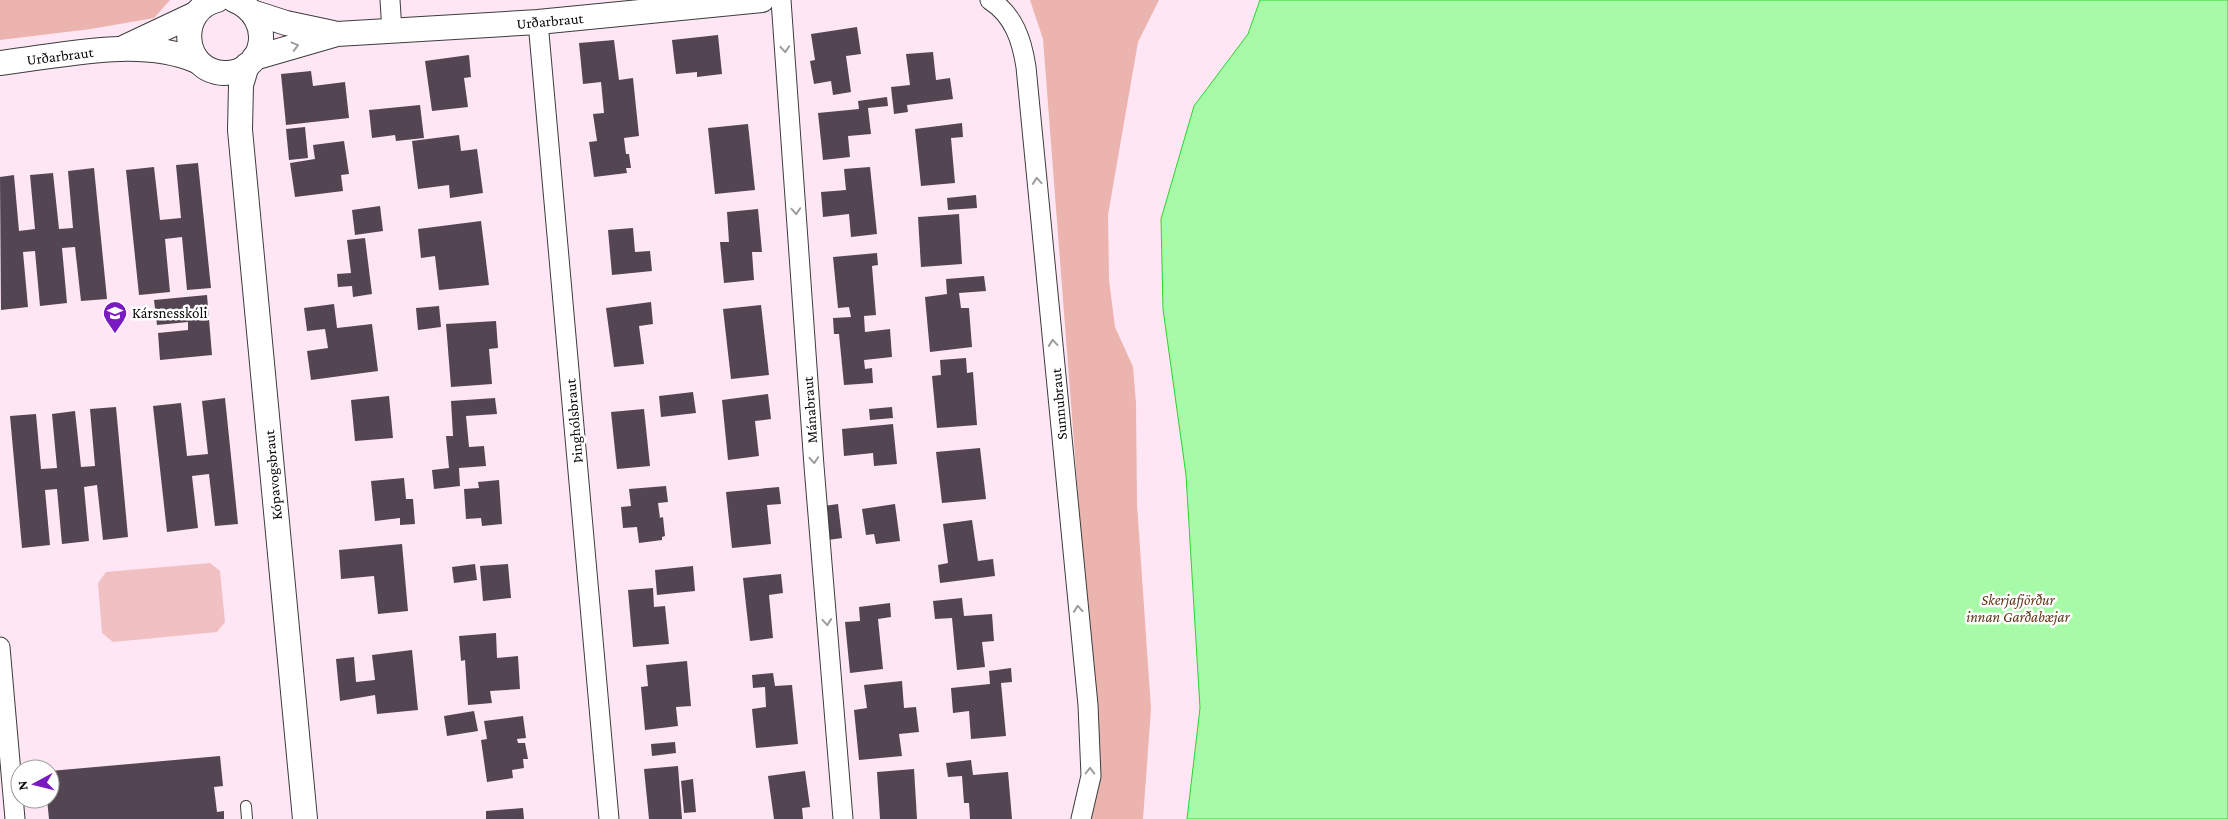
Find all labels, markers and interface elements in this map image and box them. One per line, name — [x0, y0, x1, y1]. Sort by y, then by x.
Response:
street label: Urðarbraut — [516, 10, 585, 32]
one-way arrow — [291, 41, 299, 51]
street label: Urðarbraut — [26, 44, 95, 68]
one-way arrow — [779, 45, 790, 53]
one-way arrow — [1032, 177, 1043, 185]
one-way arrow — [791, 207, 802, 215]
school or university icon: Kársnesskóli — [102, 300, 128, 334]
place label: Kársnesskóli — [132, 305, 207, 321]
one-way arrow — [1048, 339, 1059, 347]
street label: Sunnubraut — [1048, 367, 1070, 440]
street label: Mánabraut — [800, 375, 820, 444]
street label: Þinghólsbraut — [562, 377, 587, 464]
street label: Kópavogsbraut — [261, 428, 286, 521]
one-way arrow — [808, 456, 819, 464]
park label: Skerjafjörður innan Garðabæjar — [1966, 592, 2071, 626]
one-way arrow — [1073, 605, 1084, 613]
one-way arrow — [821, 618, 832, 626]
north arrow — [10, 759, 60, 809]
one-way arrow — [1085, 767, 1095, 775]
text: N — [14, 779, 31, 791]

